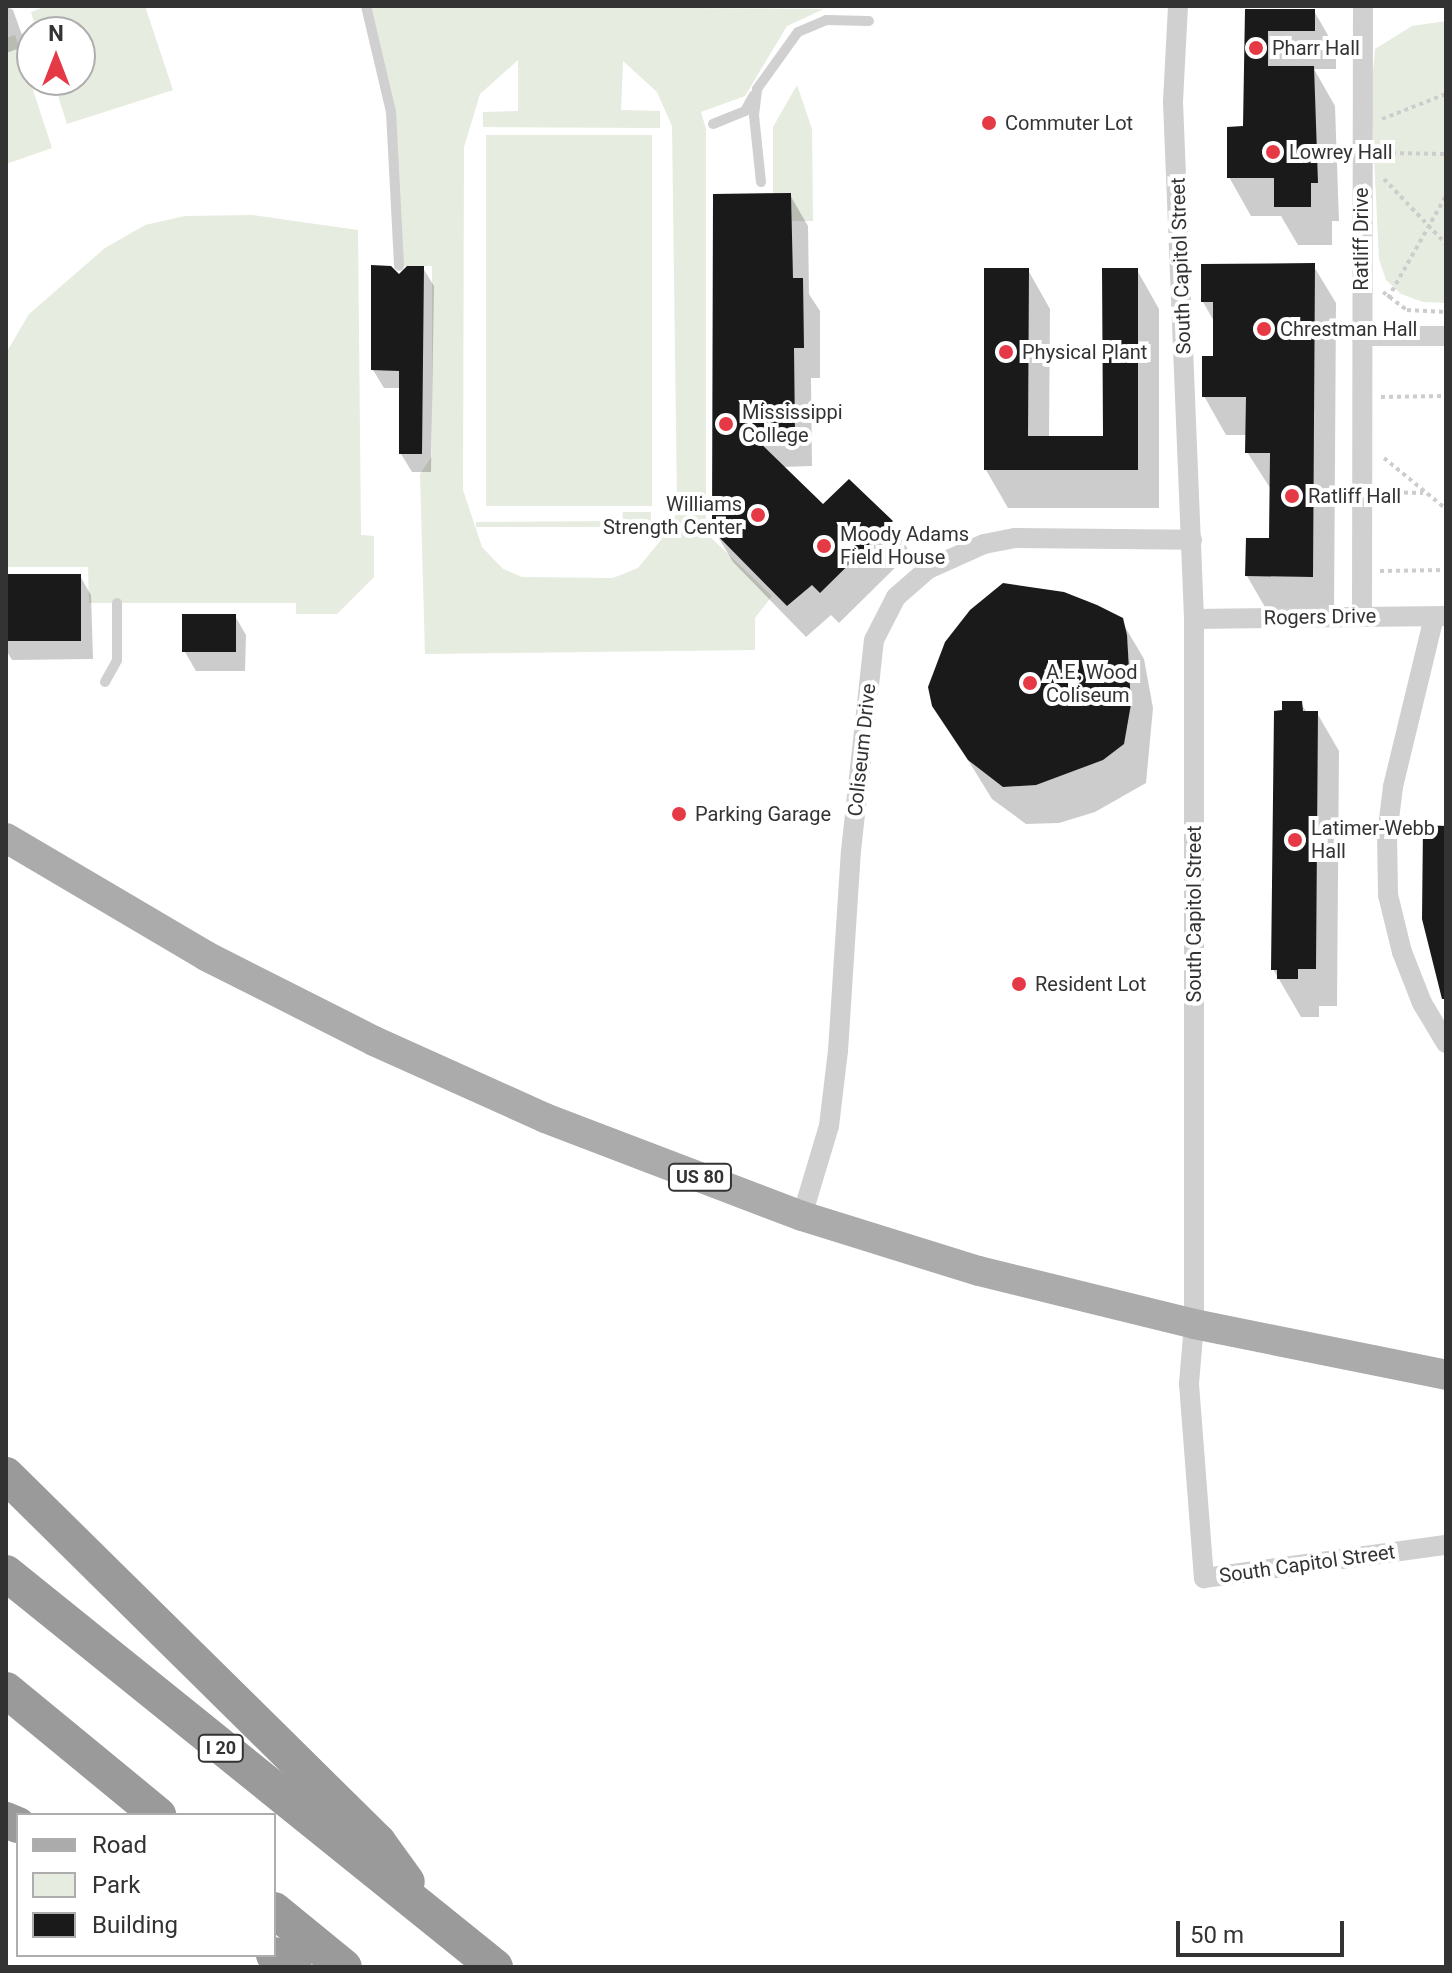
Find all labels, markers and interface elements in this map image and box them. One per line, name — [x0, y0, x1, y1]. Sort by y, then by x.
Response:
north arrow — [16, 16, 96, 96]
text: N — [48, 21, 64, 46]
place label: Pharr Hall — [1272, 36, 1360, 60]
marker: Pharr Hall — [1247, 39, 1265, 57]
place label: Commuter Lot — [1005, 111, 1133, 135]
marker: Commuter Lot — [980, 114, 998, 132]
place label: Lowrey Hall — [1289, 140, 1393, 164]
marker: Lowrey Hall — [1264, 143, 1282, 161]
street label: South Capitol Street — [1166, 177, 1196, 355]
street label: Ratliff Drive — [1349, 187, 1373, 291]
place label: Chrestman Hall — [1280, 317, 1417, 341]
marker: Chrestman Hall — [1255, 320, 1273, 338]
place label: Physical Plant — [1022, 340, 1147, 364]
marker: Physical Plant — [997, 343, 1015, 361]
place label: Mississippi College — [742, 400, 843, 447]
marker: Mississippi College — [717, 415, 735, 433]
place label: Ratliff Hall — [1308, 484, 1401, 508]
marker: Ratliff Hall — [1283, 487, 1301, 505]
place label: Williams Strength Center — [603, 492, 742, 539]
marker: Williams Strength Center — [749, 506, 767, 524]
place label: Moody Adams Field House — [840, 522, 969, 569]
marker: Moody Adams Field House — [815, 537, 833, 555]
street label: Rogers Drive — [1264, 604, 1376, 630]
place label: A.E. Wood Coliseum — [1046, 660, 1137, 707]
marker: A.E. Wood Coliseum — [1021, 674, 1039, 692]
street label: Coliseum Drive — [843, 682, 881, 818]
place label: Parking Garage — [695, 802, 831, 826]
marker: Parking Garage — [670, 805, 688, 823]
place label: Latimer-Webb Hall — [1311, 816, 1435, 863]
street label: South Capitol Street — [1182, 825, 1206, 1003]
marker: Latimer-Webb Hall — [1286, 831, 1304, 849]
place label: Resident Lot — [1035, 972, 1146, 996]
marker: Resident Lot — [1010, 975, 1028, 993]
road number: US 80 — [666, 1163, 734, 1191]
street label: South Capitol Street — [1218, 1540, 1396, 1588]
road number: I 20 — [197, 1734, 245, 1762]
legend — [16, 1813, 276, 1957]
text: Road — [92, 1831, 147, 1859]
text: Park — [92, 1871, 140, 1899]
scale bar — [1180, 1905, 1348, 1955]
text: Building — [92, 1911, 178, 1939]
text: 50 m — [1190, 1921, 1244, 1949]

